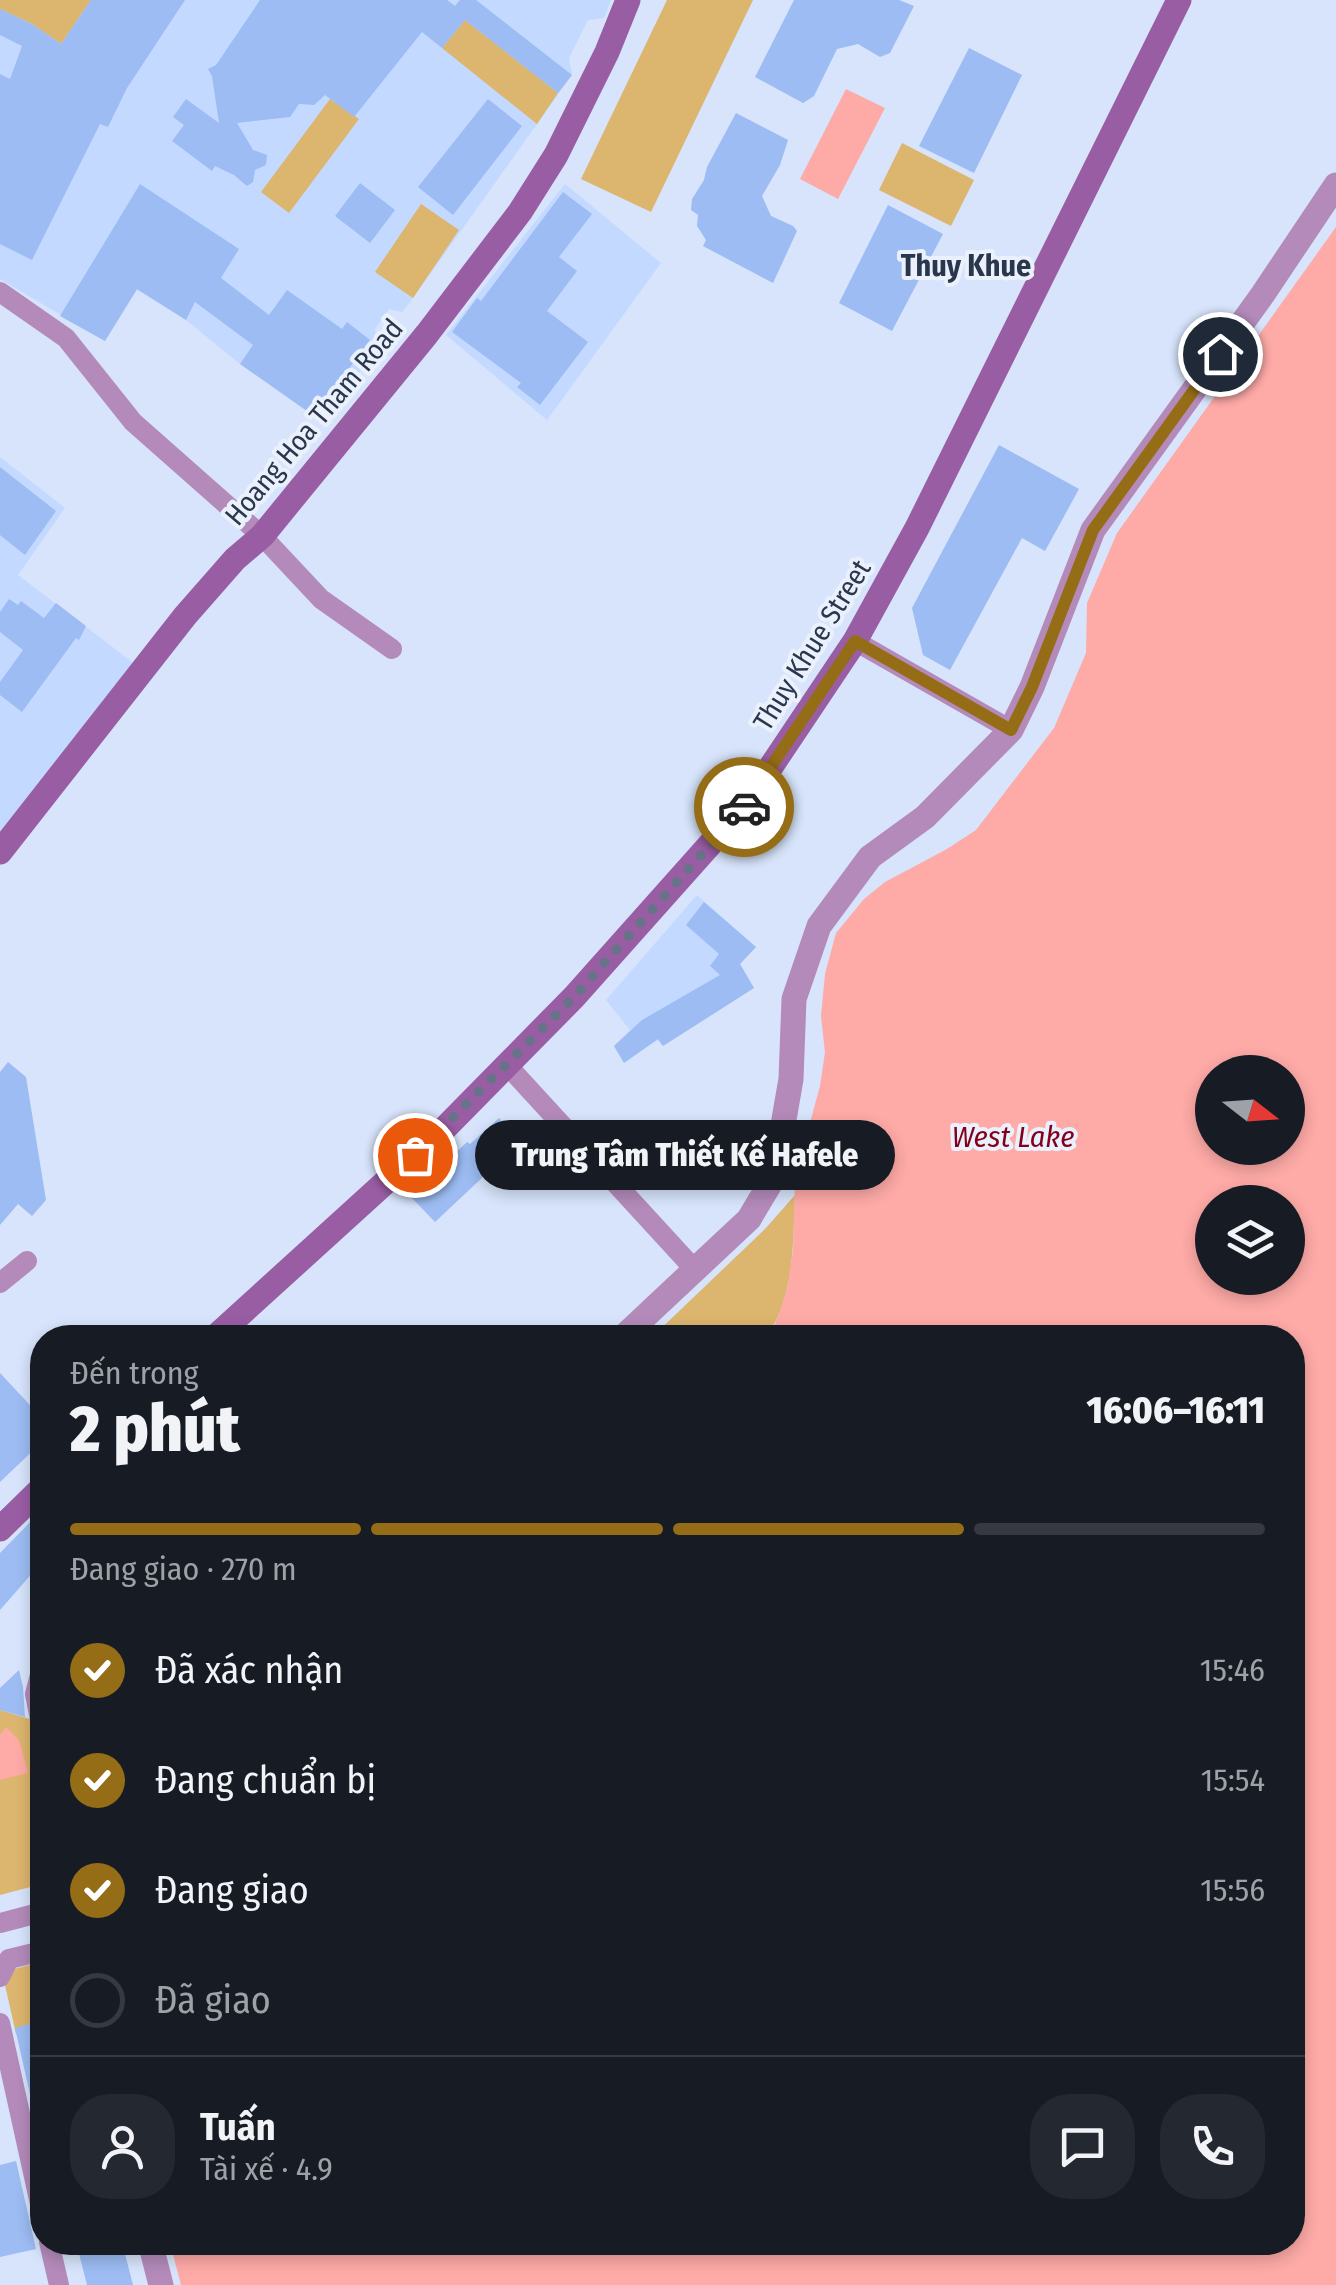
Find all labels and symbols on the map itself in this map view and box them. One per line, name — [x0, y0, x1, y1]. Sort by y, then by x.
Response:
district label: Thuy Khue — [901, 248, 1031, 284]
street label: Hoang Hoa Tham Road — [218, 312, 410, 532]
pin — [1178, 312, 1263, 397]
street label: Thuy Khue Street — [746, 553, 878, 736]
courier — [694, 757, 794, 857]
north arrow — [1195, 1055, 1305, 1165]
pin — [373, 1113, 458, 1198]
water label: West Lake — [952, 1119, 1074, 1155]
callout: Trung Tâm Thiết Kế Hafele — [475, 1120, 895, 1190]

